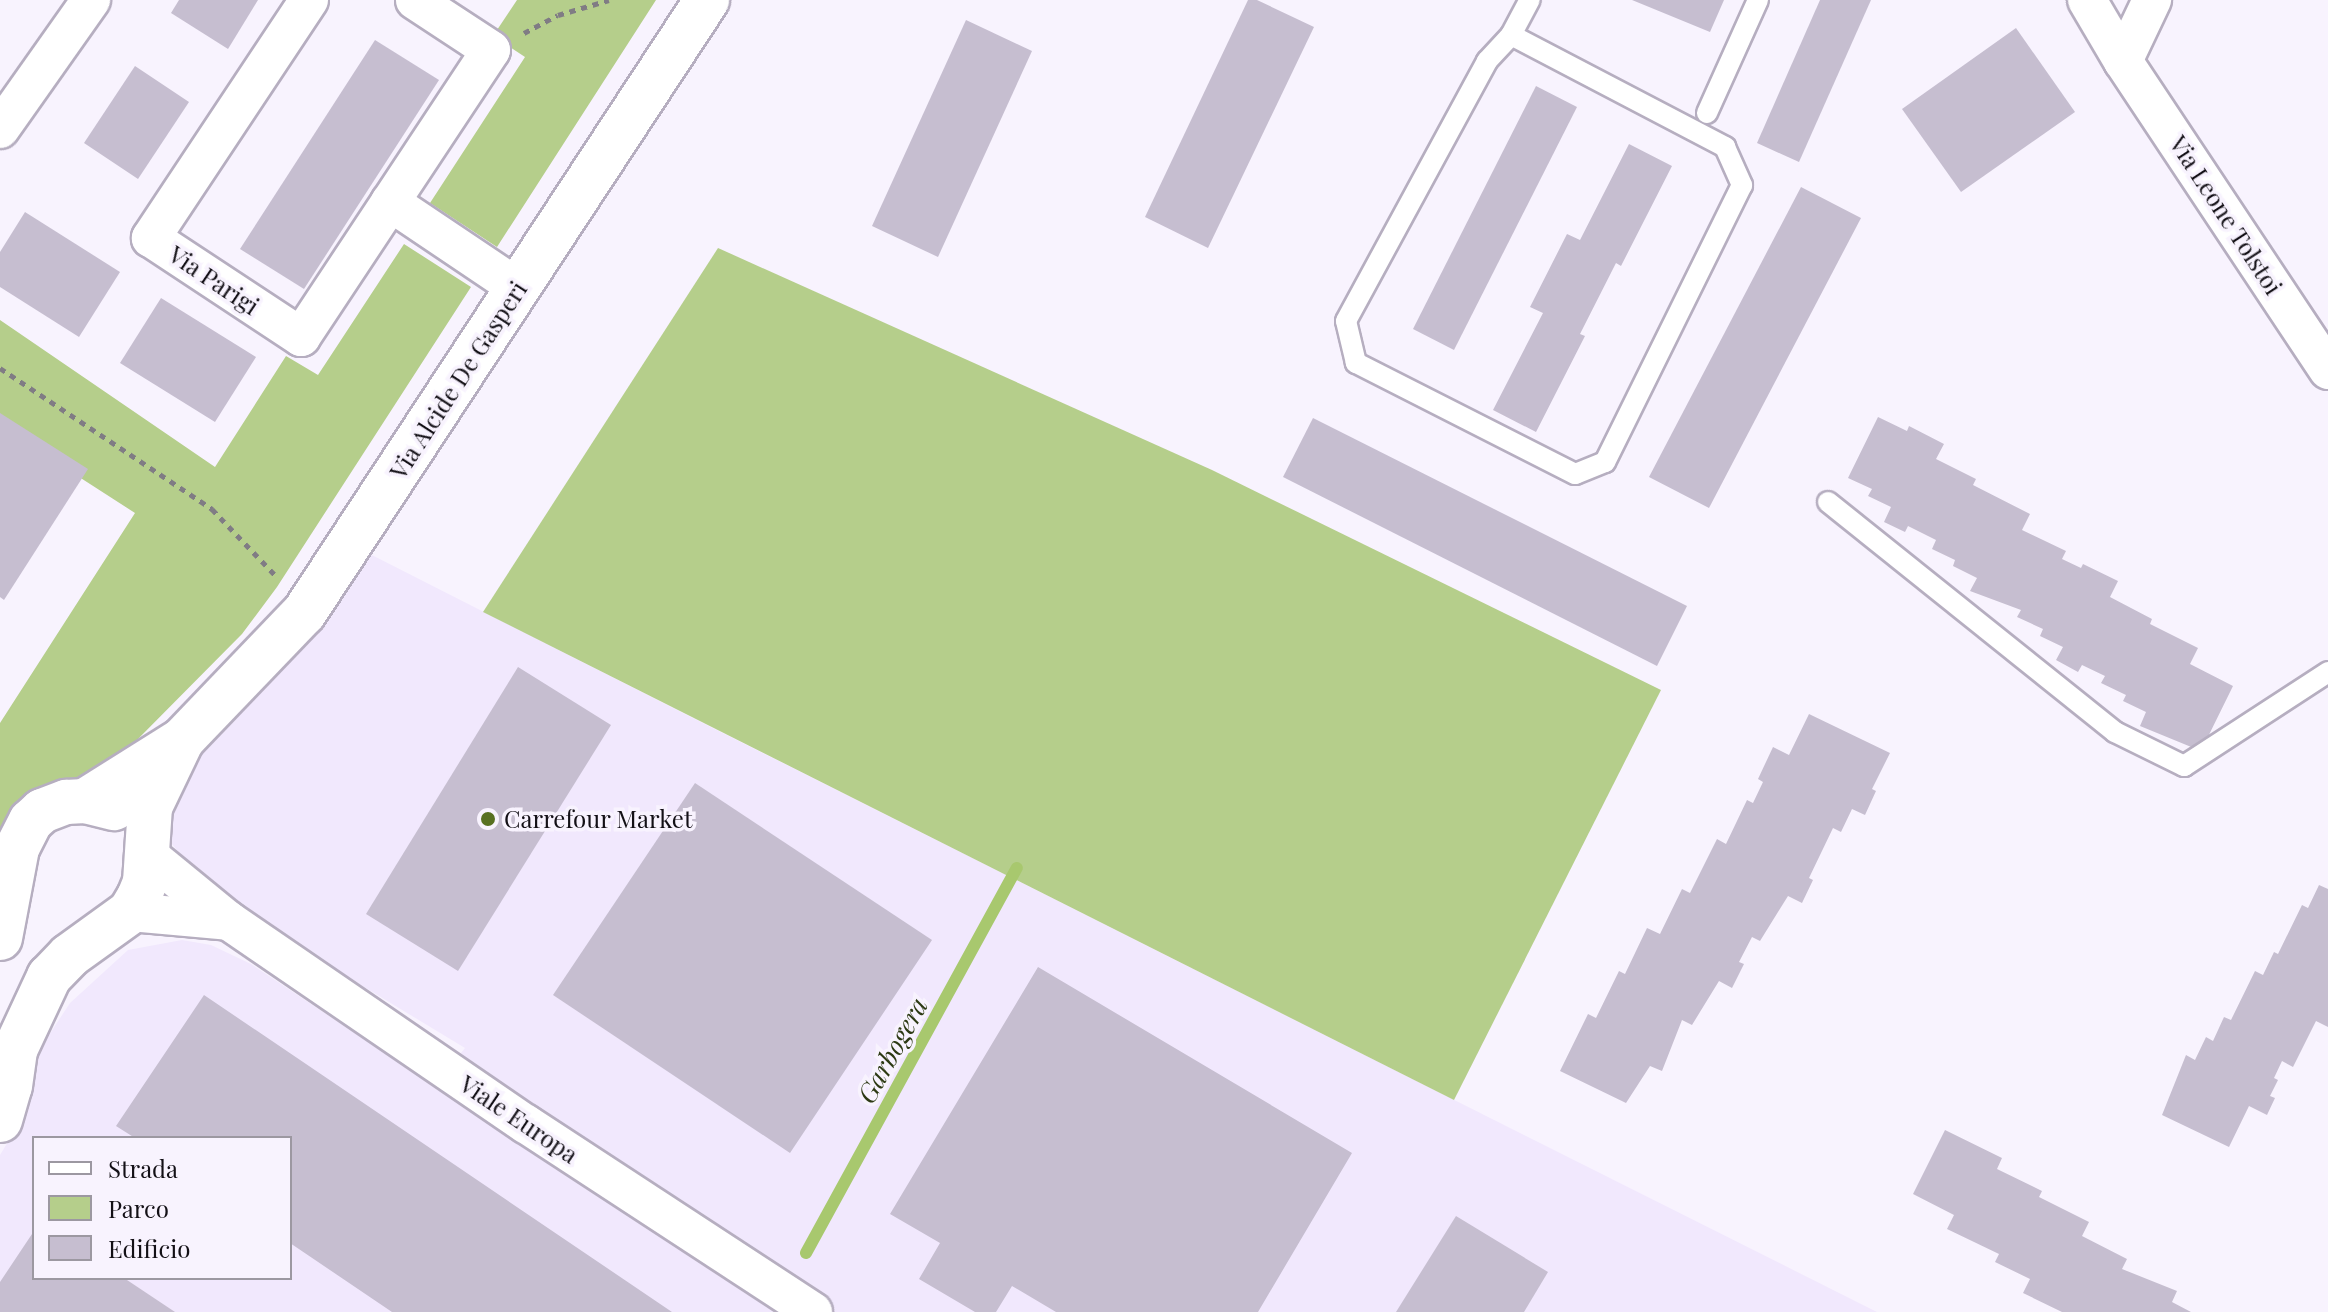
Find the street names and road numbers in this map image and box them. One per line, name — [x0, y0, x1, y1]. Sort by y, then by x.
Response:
street label: Via Leone Tolstoi — [2164, 130, 2288, 300]
street label: Via Parigi — [163, 239, 265, 321]
street label: Via Alcide De Gasperi — [383, 275, 533, 485]
street label: Viale Europa — [455, 1069, 583, 1169]

